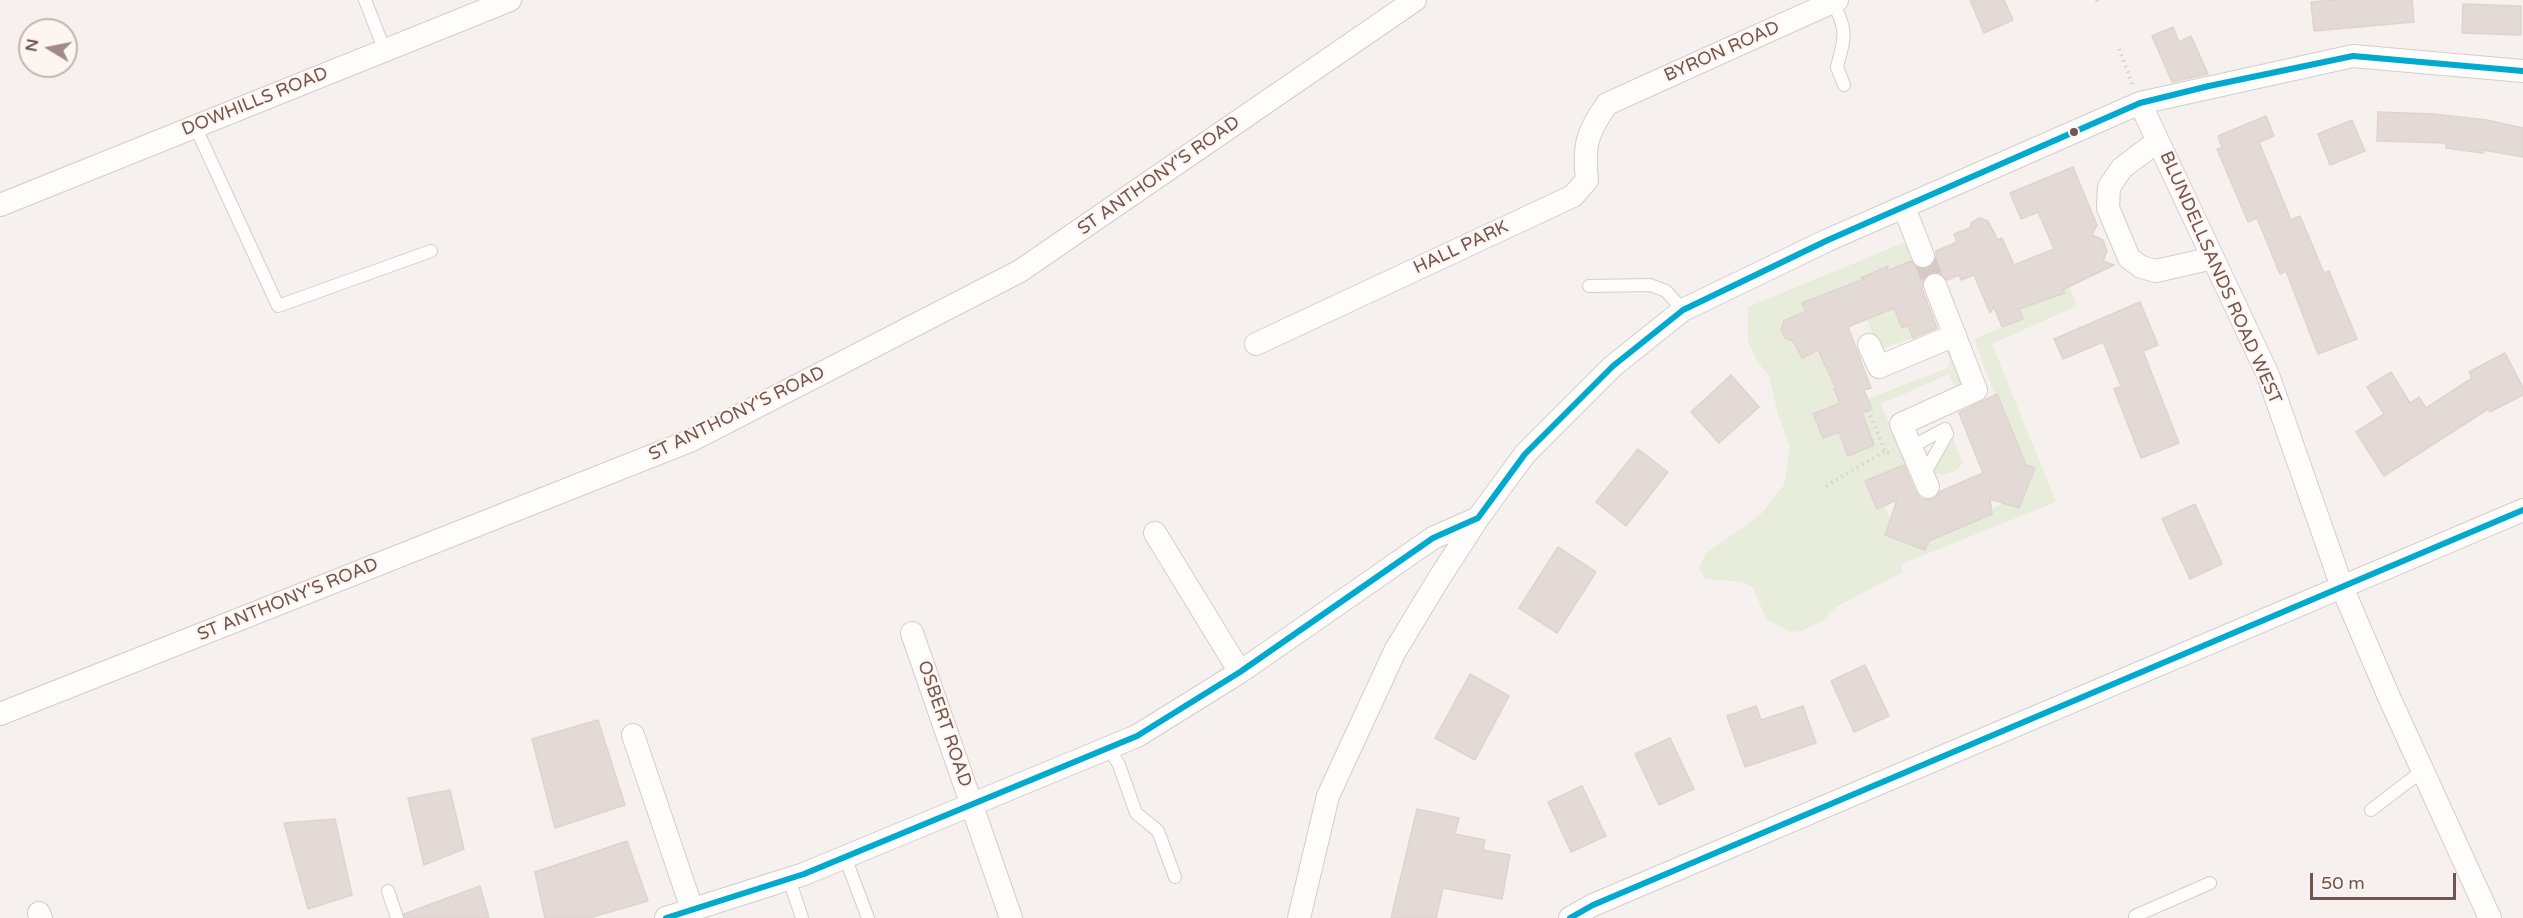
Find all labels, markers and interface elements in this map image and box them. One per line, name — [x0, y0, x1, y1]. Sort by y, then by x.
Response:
street label: BYRON ROAD — [1661, 17, 1783, 87]
north arrow — [18, 18, 78, 78]
text: N — [21, 37, 43, 53]
street label: DOWHILLS ROAD — [179, 63, 331, 141]
street label: ST ANTHONY'S ROAD — [1074, 112, 1244, 240]
unlabelled marker — [2068, 126, 2080, 138]
street label: BLUNDELLSANDS ROAD WEST — [2154, 148, 2286, 408]
street label: HALL PARK — [1410, 217, 1512, 279]
street label: ST ANTHONY'S ROAD — [646, 362, 828, 466]
street label: ST ANTHONY'S ROAD — [195, 554, 381, 646]
street label: OSBERT ROAD — [912, 658, 976, 790]
scale bar — [2313, 861, 2458, 899]
text: 50 m — [2321, 872, 2365, 894]

